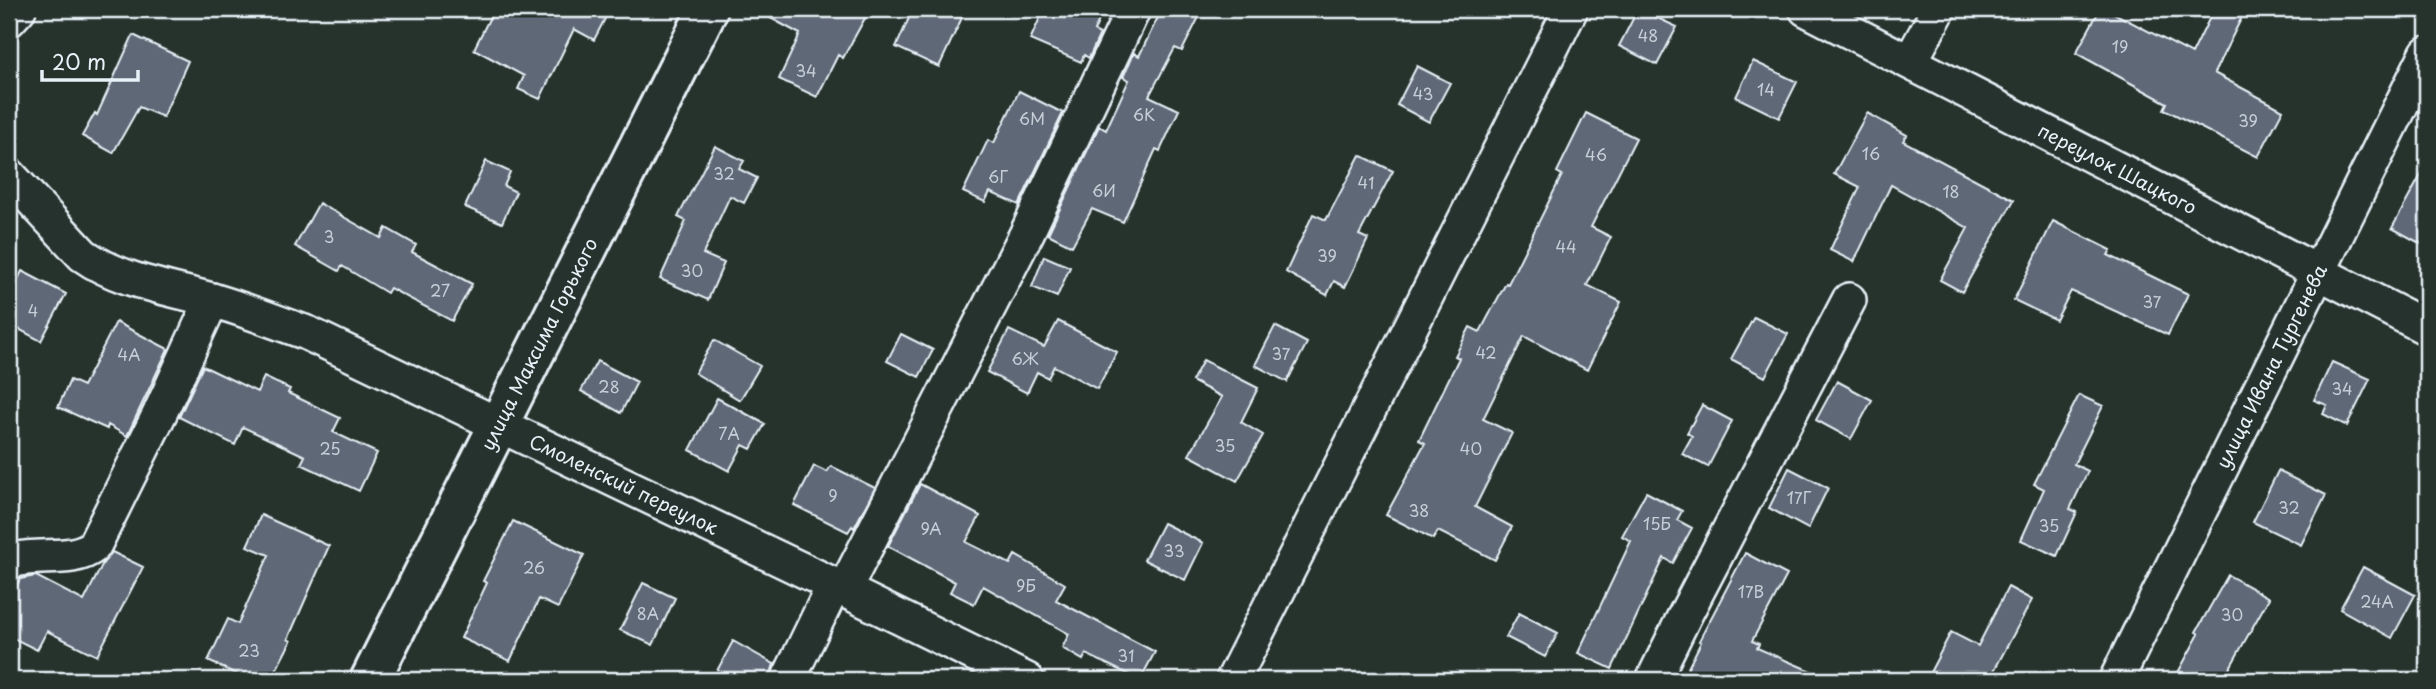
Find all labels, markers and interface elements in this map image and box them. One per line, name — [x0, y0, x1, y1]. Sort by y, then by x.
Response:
house number: 48 — [1638, 23, 1658, 47]
house number: 19 — [2112, 34, 2128, 58]
scale bar — [42, 38, 138, 82]
text: 20 m — [52, 45, 106, 77]
house number: 34 — [795, 58, 817, 82]
house number: 14 — [1757, 77, 1775, 101]
house number: 43 — [1413, 81, 1433, 105]
house number: 6К — [1133, 102, 1155, 126]
house number: 6М — [1019, 106, 1045, 130]
house number: 39 — [2238, 108, 2258, 132]
street label: переулок Шацкого — [2033, 116, 2202, 221]
house number: 16 — [1862, 141, 1880, 165]
house number: 46 — [1585, 142, 1607, 166]
house number: 32 — [713, 161, 735, 185]
house number: 6Г — [988, 164, 1008, 188]
house number: 41 — [1358, 170, 1374, 194]
house number: 6И — [1092, 178, 1116, 202]
house number: 18 — [1942, 179, 1960, 203]
house number: 3 — [324, 224, 334, 248]
street label: улица Максима Горького — [473, 233, 604, 455]
house number: 44 — [1555, 234, 1577, 258]
house number: 39 — [1317, 243, 1337, 267]
house number: 30 — [681, 258, 703, 282]
street label: улица Ивана Тургенева — [2208, 259, 2333, 473]
house number: 27 — [430, 278, 450, 302]
house number: 37 — [2143, 289, 2162, 313]
house number: 4 — [28, 298, 38, 322]
house number: 42 — [1475, 340, 1497, 364]
house number: 37 — [1272, 341, 1291, 365]
house number: 4А — [118, 342, 140, 366]
house number: 6Ж — [1011, 346, 1039, 370]
house number: 28 — [598, 374, 620, 398]
house number: 34 — [2331, 376, 2353, 400]
house number: 7А — [718, 421, 740, 445]
street label: Смоленский переулок — [525, 426, 724, 541]
house number: 35 — [1215, 433, 1235, 457]
house number: 25 — [319, 436, 341, 460]
house number: 40 — [1460, 436, 1482, 460]
house number: 9 — [828, 483, 838, 507]
house number: 17Г — [1787, 485, 1812, 509]
house number: 32 — [2278, 495, 2300, 519]
house number: 38 — [1409, 498, 1429, 522]
house number: 15Б — [1643, 511, 1671, 535]
house number: 35 — [2039, 513, 2059, 537]
house number: 9А — [920, 516, 942, 540]
house number: 33 — [1163, 538, 1185, 562]
house number: 26 — [523, 555, 545, 579]
house number: 9Б — [1016, 573, 1036, 597]
house number: 17В — [1738, 579, 1764, 603]
house number: 24А — [2360, 589, 2394, 613]
house number: 8А — [637, 601, 659, 625]
house number: 30 — [2221, 602, 2243, 626]
house number: 23 — [238, 638, 260, 662]
house number: 31 — [1118, 643, 1134, 667]

